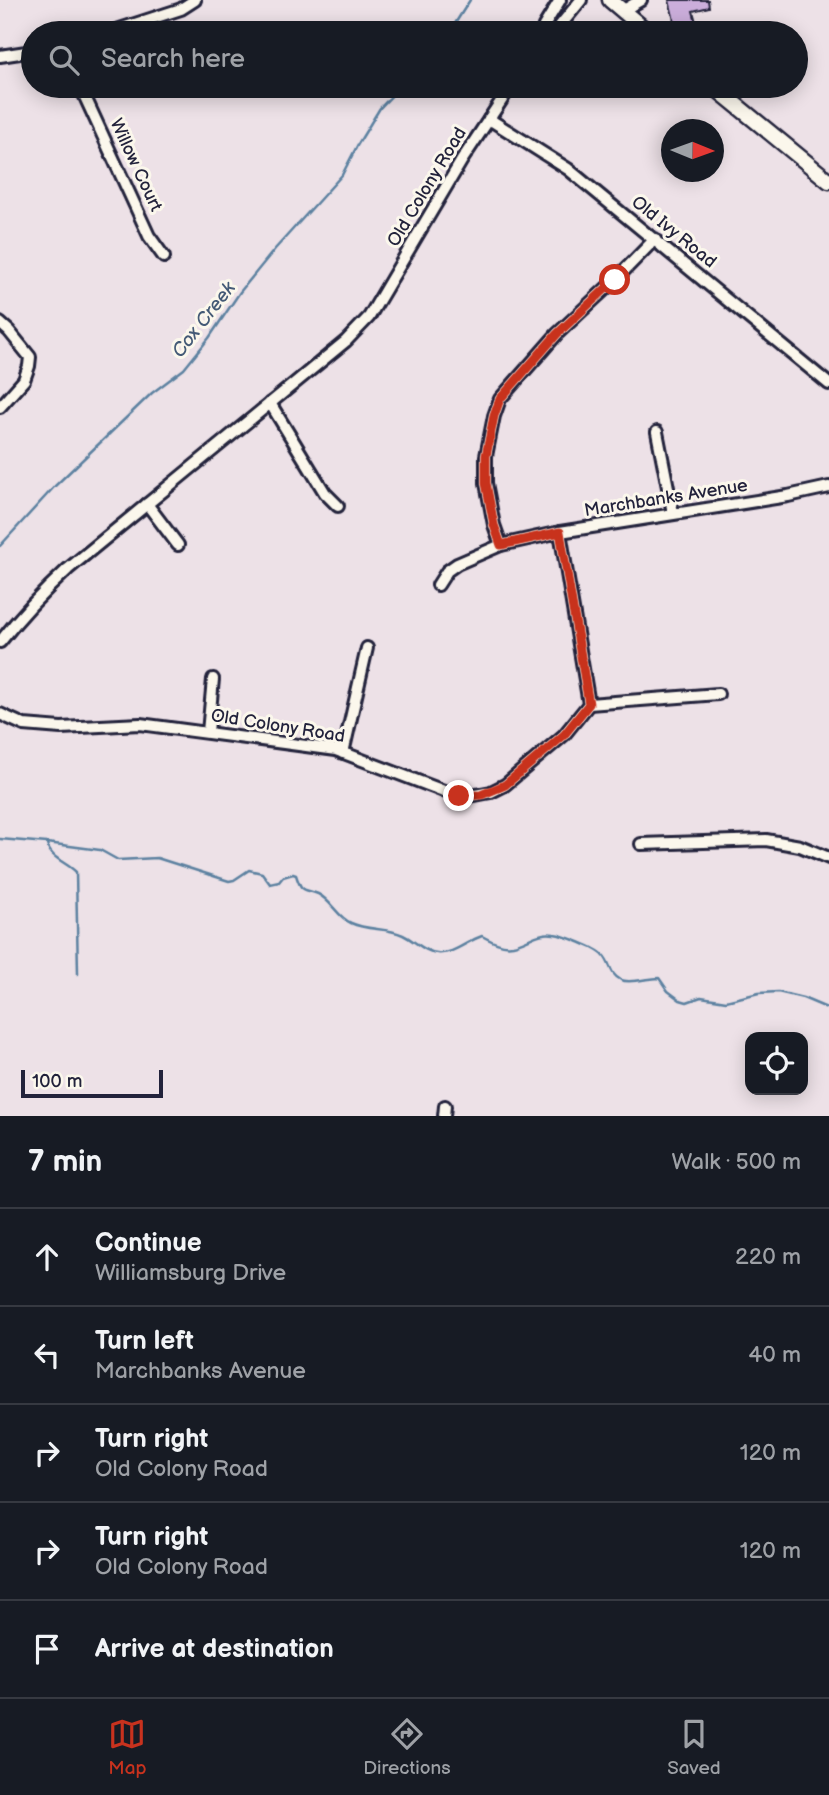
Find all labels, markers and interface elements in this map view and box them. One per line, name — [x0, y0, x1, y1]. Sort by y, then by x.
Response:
search box — [21, 21, 808, 98]
icon: search — [45, 41, 83, 79]
text: Search here — [101, 44, 245, 75]
street label: Willow Court — [105, 115, 167, 215]
north arrow — [661, 119, 724, 182]
street label: Old Colony Road — [383, 124, 471, 250]
street label: Old Ivy Road — [627, 191, 721, 273]
route start — [599, 264, 630, 295]
water label: Cox Creek — [167, 277, 241, 362]
street label: Marchbanks Avenue — [583, 475, 749, 521]
street label: Old Colony Road — [209, 705, 347, 747]
route end — [443, 780, 474, 811]
map controls — [745, 1032, 808, 1095]
button: locate — [745, 1032, 808, 1095]
scale bar — [21, 1067, 163, 1099]
text: 100 m — [32, 1070, 83, 1093]
text: 7 min — [28, 1144, 102, 1180]
text: Walk · 500 m — [671, 1148, 801, 1176]
text: Continue — [95, 1228, 202, 1259]
icon: ahead — [28, 1238, 66, 1276]
text: 220 m — [735, 1243, 801, 1271]
text: Williamsburg Drive — [95, 1259, 286, 1287]
text: Turn left — [95, 1326, 194, 1357]
icon: left — [28, 1336, 66, 1374]
text: 40 m — [748, 1341, 801, 1369]
text: Marchbanks Avenue — [95, 1357, 306, 1385]
text: Turn right — [95, 1424, 208, 1455]
icon: right — [28, 1434, 66, 1472]
text: 120 m — [740, 1439, 801, 1467]
text: Old Colony Road — [95, 1455, 268, 1483]
text: Turn right — [95, 1522, 208, 1553]
icon: right — [28, 1532, 66, 1570]
text: 120 m — [740, 1537, 801, 1565]
text: Old Colony Road — [95, 1553, 268, 1581]
icon: arrive — [28, 1630, 66, 1668]
text: Arrive at destination — [95, 1634, 334, 1665]
tab: Map — [108, 1715, 147, 1780]
tab: Directions — [363, 1715, 451, 1780]
tab: Saved — [667, 1715, 721, 1780]

